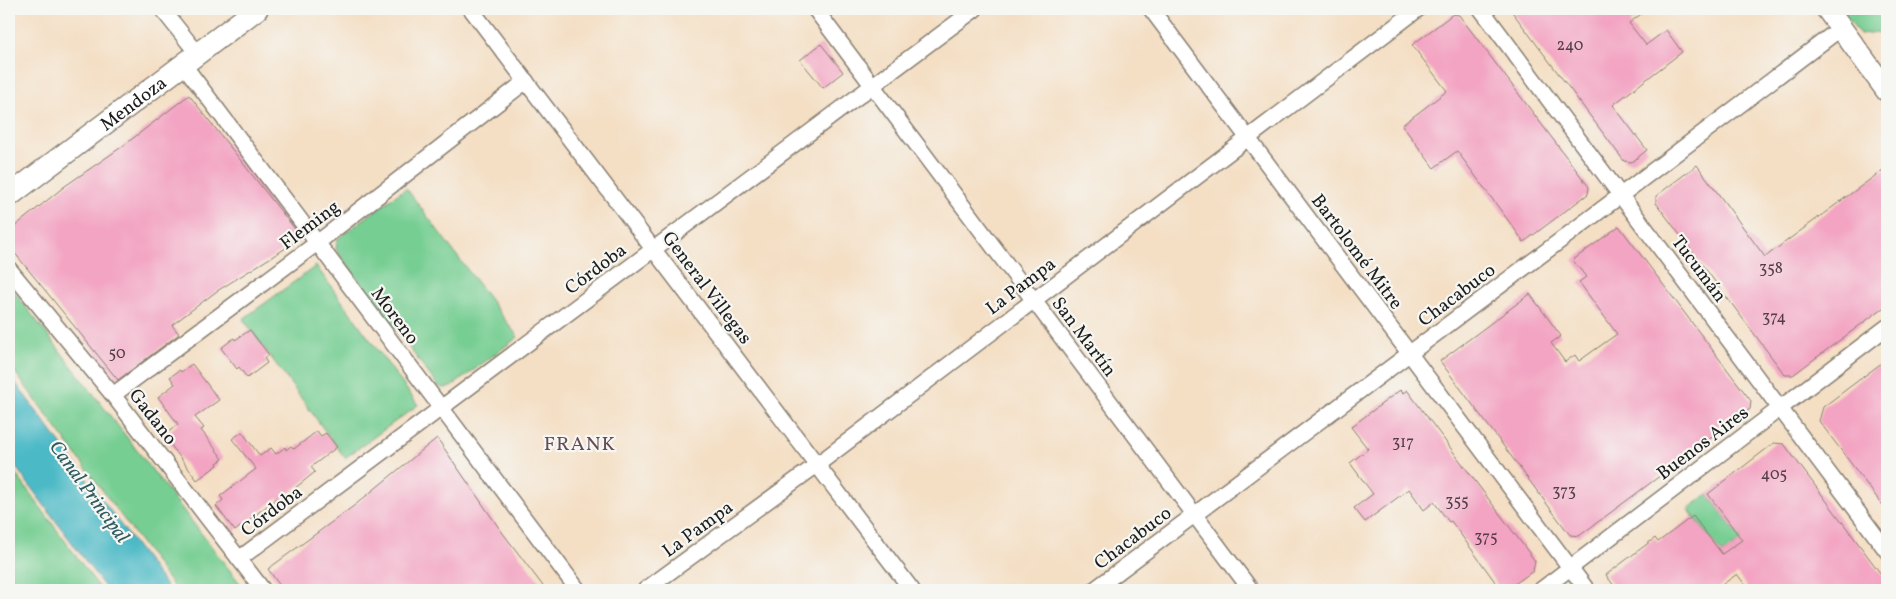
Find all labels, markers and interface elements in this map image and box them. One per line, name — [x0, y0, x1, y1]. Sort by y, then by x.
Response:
house number: 240 — [1557, 35, 1583, 57]
street label: Mendoza — [95, 71, 173, 138]
street label: Bartolomé Mitre — [1304, 189, 1408, 315]
street label: Fleming — [275, 194, 346, 257]
street label: General Villegas — [655, 226, 757, 350]
street label: Tucumán — [1665, 230, 1732, 308]
street label: Córdoba — [560, 238, 632, 301]
street label: La Pampa — [981, 252, 1062, 322]
street label: Chacabuco — [1413, 258, 1501, 333]
house number: 358 — [1759, 258, 1783, 280]
street label: Moreno — [364, 282, 425, 350]
street label: San Martín — [1045, 292, 1122, 383]
house number: 374 — [1762, 307, 1786, 329]
house number: 50 — [109, 343, 126, 365]
street label: Gadano — [122, 384, 183, 451]
street label: Buenos Aires — [1652, 400, 1755, 487]
district label: FRANK — [544, 431, 616, 459]
house number: 317 — [1392, 432, 1414, 454]
water label: Canal Principal — [42, 435, 135, 549]
house number: 405 — [1761, 464, 1787, 486]
street label: Córdoba — [236, 480, 308, 543]
house number: 373 — [1552, 481, 1576, 503]
house number: 355 — [1445, 491, 1469, 513]
street label: La Pampa — [658, 495, 739, 564]
street label: Chacabuco — [1089, 501, 1177, 576]
house number: 375 — [1474, 527, 1498, 549]

